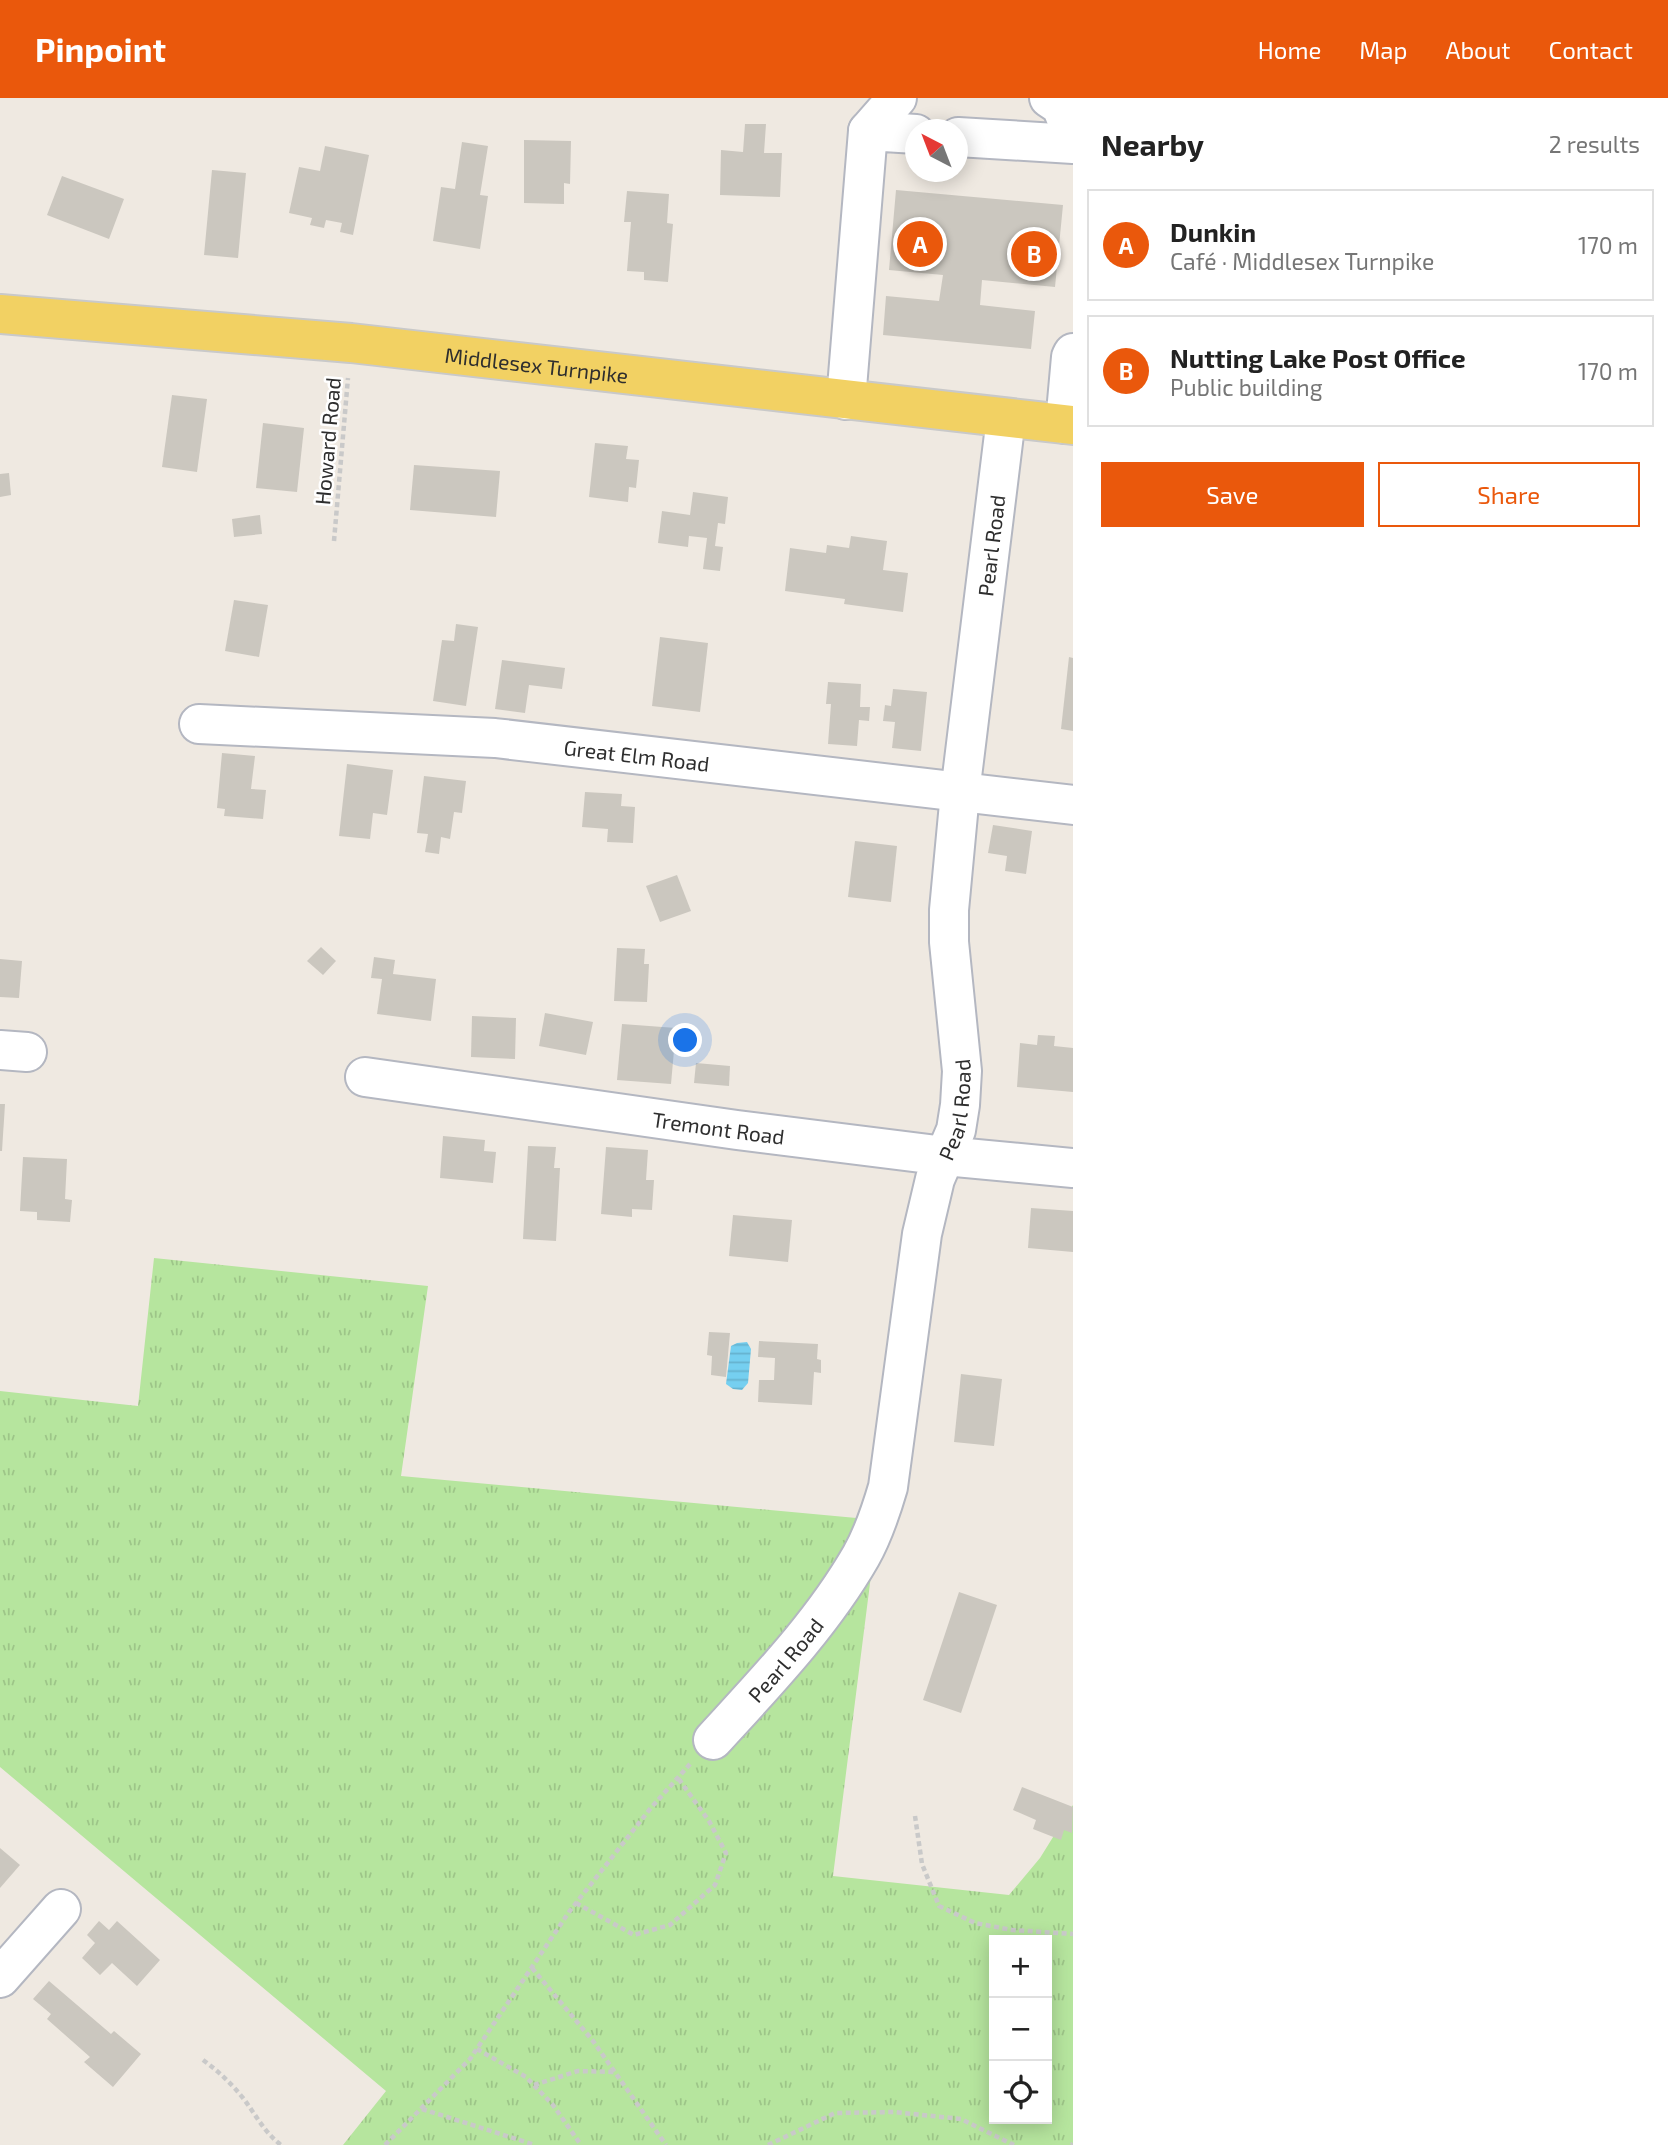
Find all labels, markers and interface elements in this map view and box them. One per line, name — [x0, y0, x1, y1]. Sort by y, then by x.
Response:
text: Pinpoint — [35, 29, 166, 69]
text: Home — [1258, 35, 1321, 64]
text: Map — [1359, 35, 1407, 64]
text: About — [1445, 35, 1511, 64]
text: Contact — [1549, 35, 1633, 64]
north arrow — [905, 119, 968, 182]
text: Nearby — [1101, 126, 1204, 162]
text: 2 results — [1549, 130, 1640, 158]
text: Dunkin — [1170, 216, 1256, 247]
pin: A — [897, 218, 943, 270]
pin: B — [1011, 228, 1057, 280]
text: A — [1118, 231, 1134, 259]
text: 170 m — [1578, 231, 1638, 259]
text: Café · Middlesex Turnpike — [1170, 247, 1434, 275]
street label: Middlesex Turnpike — [444, 341, 630, 387]
text: Nutting Lake Post Office — [1170, 342, 1466, 373]
text: B — [1119, 357, 1133, 385]
text: 170 m — [1578, 357, 1638, 385]
text: Public building — [1170, 373, 1323, 401]
street label: Howard Road — [309, 376, 345, 506]
button: Save — [1101, 462, 1364, 527]
button: Share — [1378, 462, 1640, 527]
street label: Pearl Road — [972, 493, 1009, 598]
street label: Great Elm Road — [563, 734, 711, 775]
your location — [668, 1023, 702, 1057]
street label: Pearl Road — [932, 1058, 974, 1164]
street label: Tremont Road — [651, 1106, 786, 1148]
street label: Pearl Road — [742, 1613, 828, 1706]
map controls — [989, 1935, 1052, 2124]
button: + — [989, 1935, 1052, 1998]
button: − — [989, 1998, 1052, 2061]
button: locate — [989, 2061, 1052, 2124]

